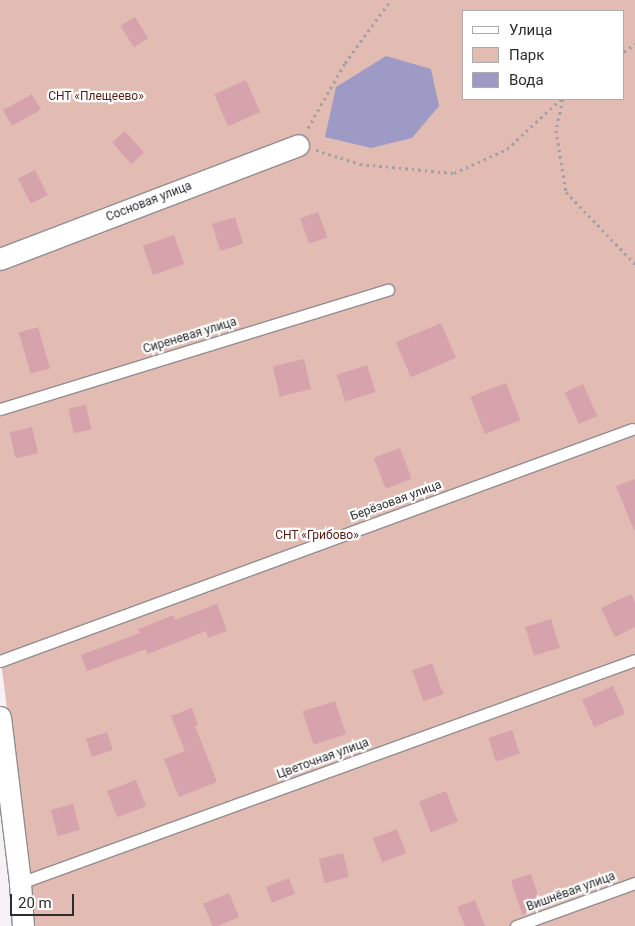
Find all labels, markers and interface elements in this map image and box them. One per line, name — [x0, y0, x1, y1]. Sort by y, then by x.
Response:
legend — [462, 10, 625, 100]
text: Улица — [509, 21, 552, 39]
text: Парк — [509, 46, 544, 64]
text: Вода — [509, 71, 544, 89]
park label: СНТ «Плещеево» — [48, 90, 144, 104]
street label: Сосновая улица — [104, 179, 194, 225]
street label: Сиреневая улица — [142, 315, 238, 357]
street label: Берёзовая улица — [348, 478, 444, 524]
park label: СНТ «Грибово» — [275, 529, 359, 543]
street label: Цветочная улица — [275, 736, 371, 782]
street label: Вишнёвая улица — [525, 869, 617, 915]
scale bar — [12, 884, 76, 916]
text: 20 m — [18, 894, 52, 912]

